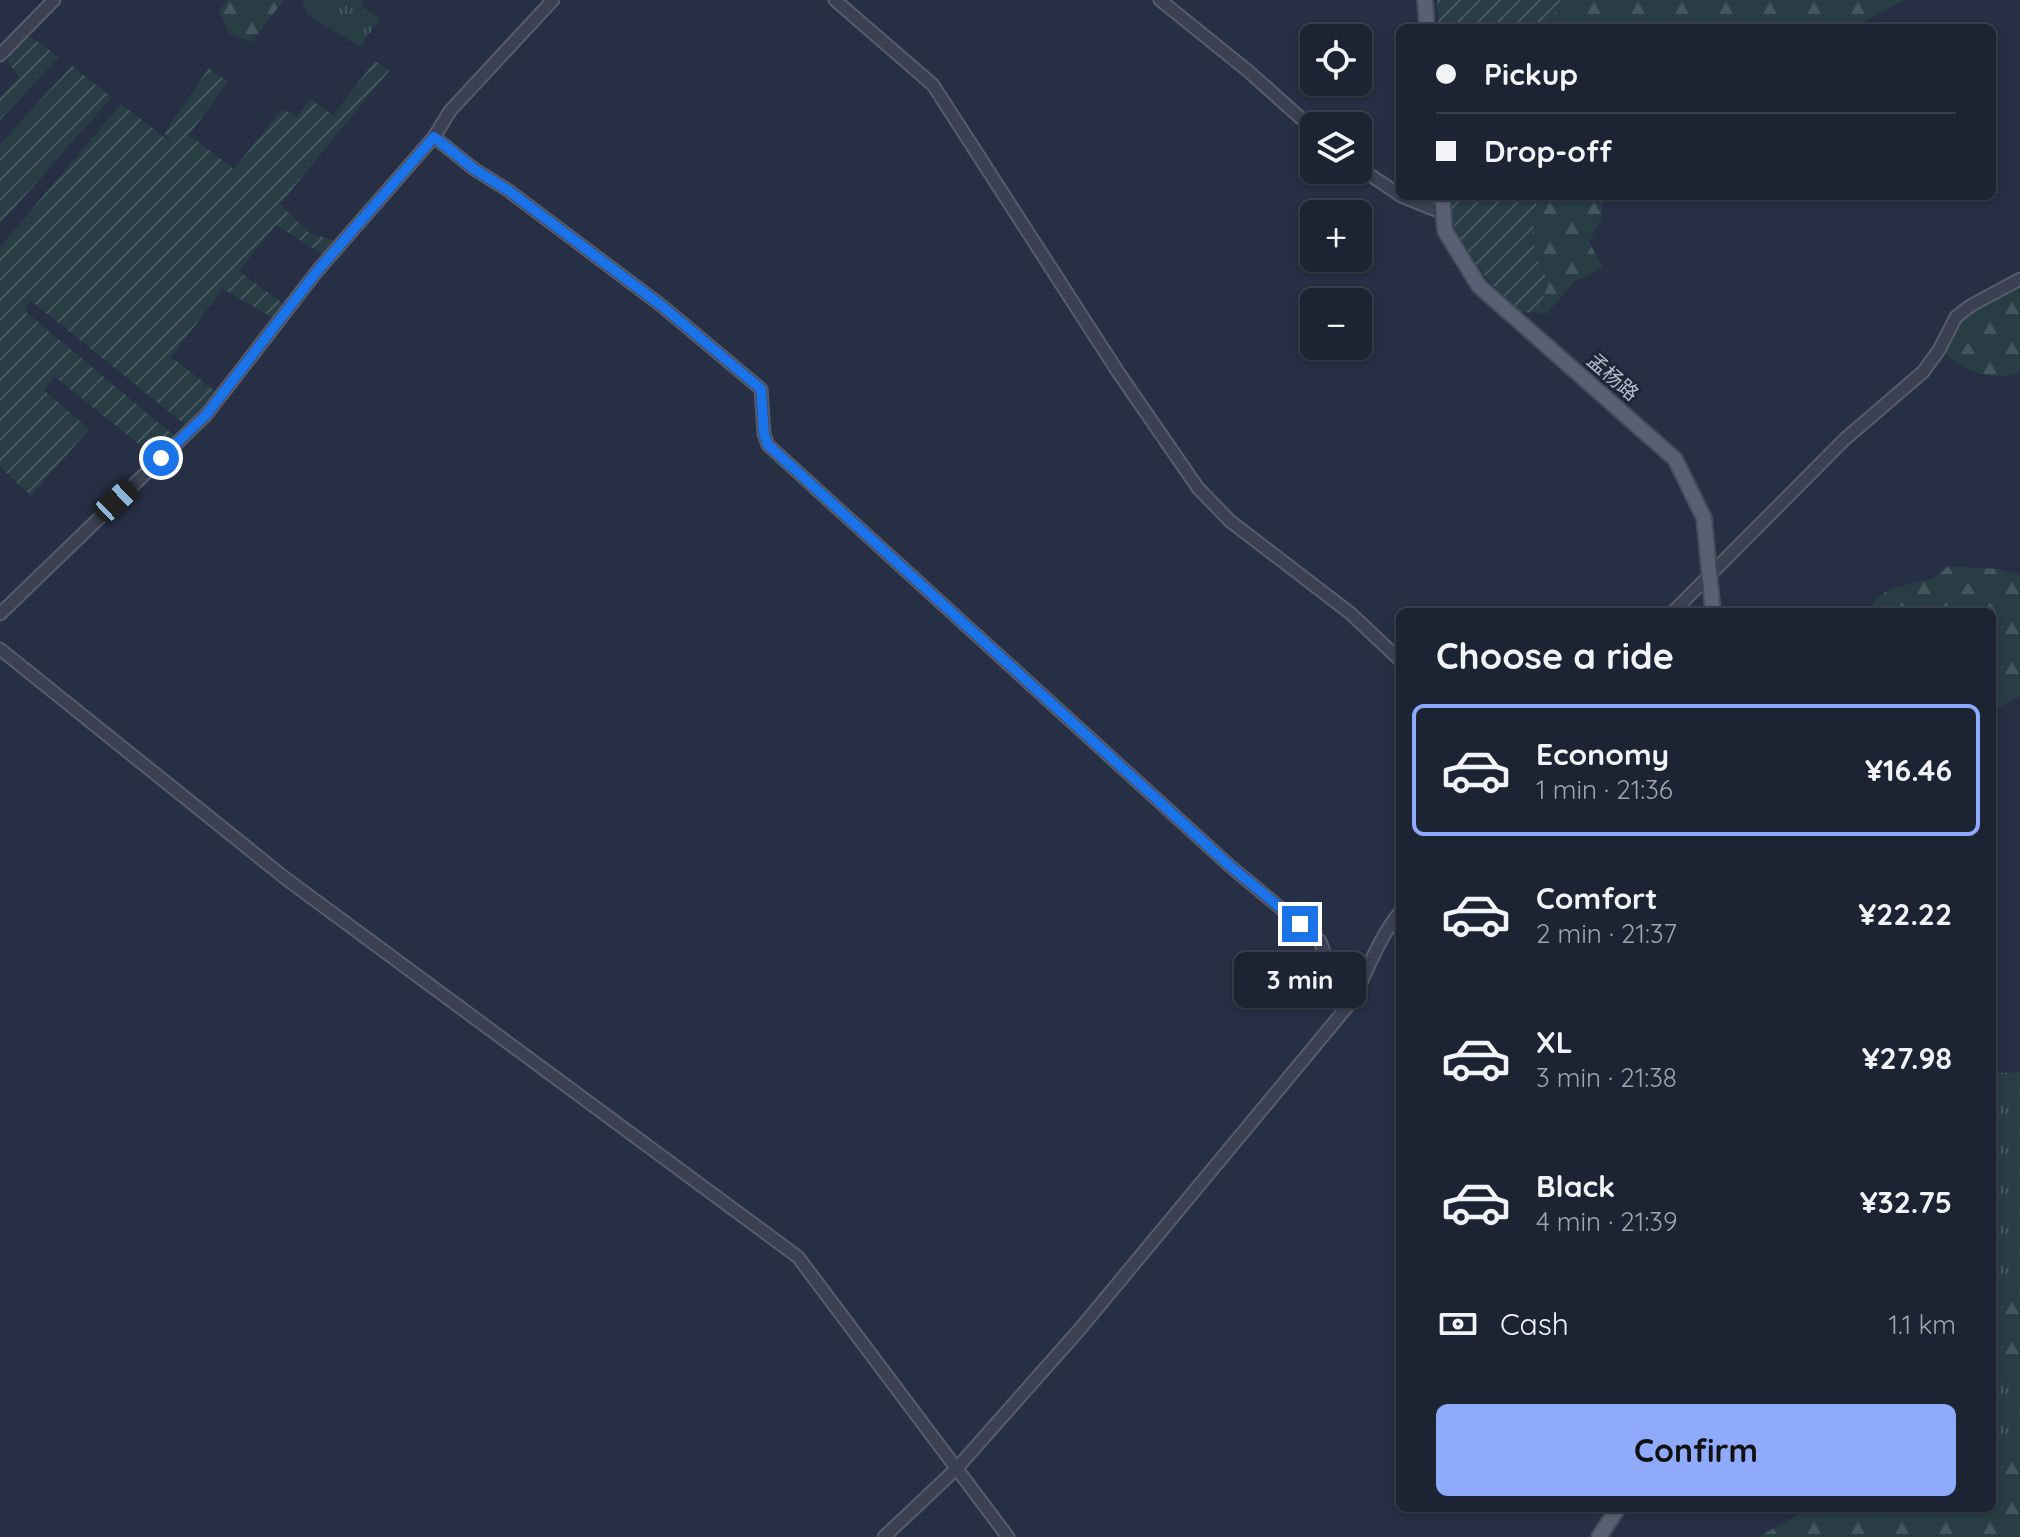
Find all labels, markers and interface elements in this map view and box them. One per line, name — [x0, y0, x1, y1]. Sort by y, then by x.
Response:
map controls — [1300, 24, 1372, 360]
button: locate — [1300, 24, 1372, 96]
text: Pickup — [1484, 55, 1578, 93]
button: layers — [1300, 112, 1372, 184]
text: Drop-off — [1484, 132, 1612, 170]
button: + — [1300, 200, 1372, 272]
button: − — [1300, 288, 1372, 360]
street label: 孟杨路 — [1582, 348, 1644, 406]
route start — [143, 440, 179, 476]
car — [90, 476, 142, 526]
text: Choose a ride — [1436, 633, 1674, 678]
icon: car — [1440, 734, 1512, 806]
text: Economy — [1536, 735, 1669, 773]
text: ¥16.46 — [1865, 751, 1952, 789]
text: 1 min · 21:36 — [1536, 773, 1673, 806]
icon: car — [1440, 878, 1512, 950]
text: Comfort — [1536, 879, 1657, 917]
text: ¥22.22 — [1858, 895, 1952, 933]
route end — [1282, 906, 1318, 942]
text: 2 min · 21:37 — [1536, 917, 1677, 950]
callout: 3 min — [1234, 952, 1366, 1008]
text: 3 min — [1267, 963, 1333, 996]
icon: car — [1440, 1022, 1512, 1094]
text: XL — [1536, 1023, 1573, 1061]
text: ¥27.98 — [1862, 1039, 1952, 1077]
text: 3 min · 21:38 — [1536, 1061, 1677, 1094]
icon: car — [1440, 1166, 1512, 1238]
text: Black — [1536, 1167, 1615, 1205]
text: ¥32.75 — [1860, 1183, 1952, 1221]
text: 4 min · 21:39 — [1536, 1205, 1677, 1238]
icon: cash — [1436, 1302, 1480, 1346]
text: Cash — [1500, 1305, 1569, 1343]
text: 1.1 km — [1888, 1308, 1956, 1341]
button: Confirm — [1436, 1404, 1956, 1496]

